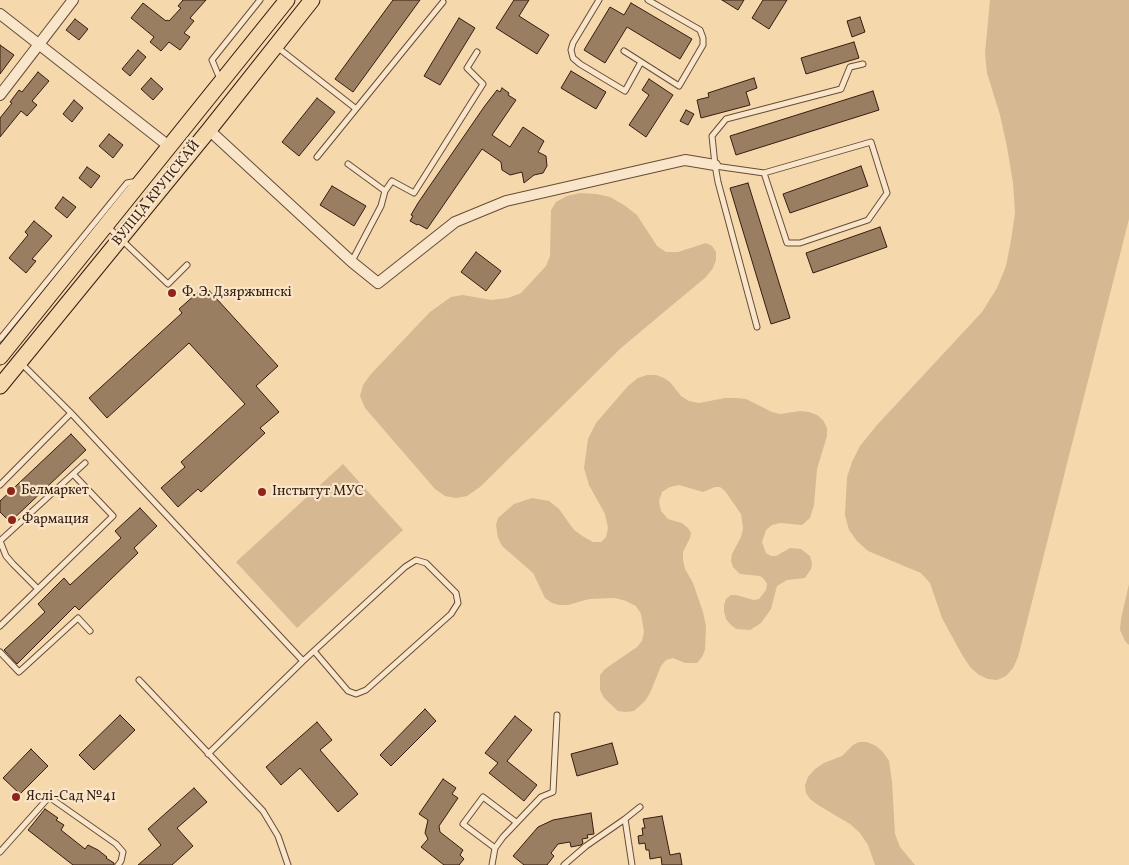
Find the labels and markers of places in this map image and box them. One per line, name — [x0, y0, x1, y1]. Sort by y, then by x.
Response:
place label: Ф. Э. Дзяржынскі — [182, 285, 292, 301]
marker: Ф. Э. Дзяржынскі — [166, 287, 178, 299]
place label: Белмаркет — [21, 483, 89, 499]
place label: Інстытут МУС — [272, 484, 364, 500]
marker: Белмаркет — [5, 485, 17, 497]
marker: Інстытут МУС — [256, 486, 268, 498]
place label: Фармация — [22, 512, 89, 528]
marker: Фармация — [6, 514, 18, 526]
place label: Яслі-Сад №41 — [26, 789, 116, 805]
marker: Яслі-Сад №41 — [10, 791, 22, 803]

